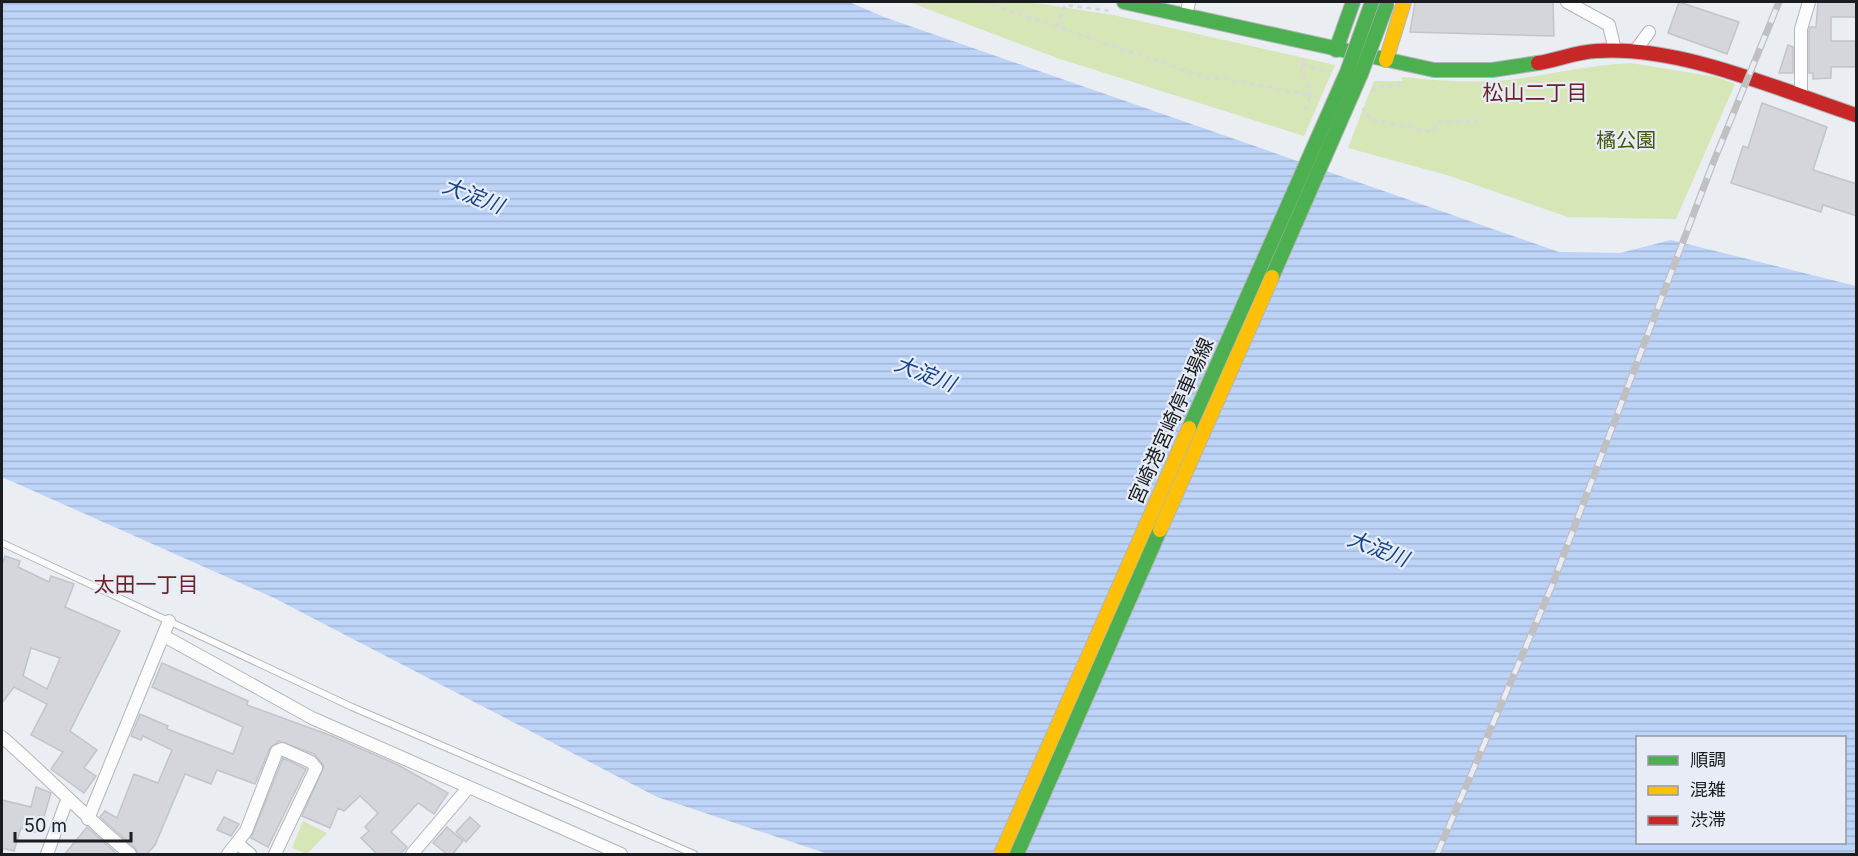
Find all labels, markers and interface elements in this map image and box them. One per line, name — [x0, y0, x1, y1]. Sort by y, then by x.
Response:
district label: 松山二丁目 — [1483, 80, 1588, 105]
park label: 橘公園 — [1596, 128, 1656, 152]
water label: 大淀川 — [439, 173, 509, 219]
street label: 宮崎港宮崎停車場線 — [1123, 334, 1219, 508]
water label: 大淀川 — [891, 351, 961, 397]
water label: 大淀川 — [1344, 526, 1414, 572]
district label: 太田一丁目 — [94, 572, 199, 597]
legend — [1636, 736, 1846, 844]
text: 順調 — [1690, 749, 1726, 770]
text: 混雑 — [1690, 779, 1726, 800]
scale bar — [15, 805, 130, 843]
text: 渋滞 — [1690, 809, 1726, 830]
text: 50 m — [24, 815, 67, 836]

